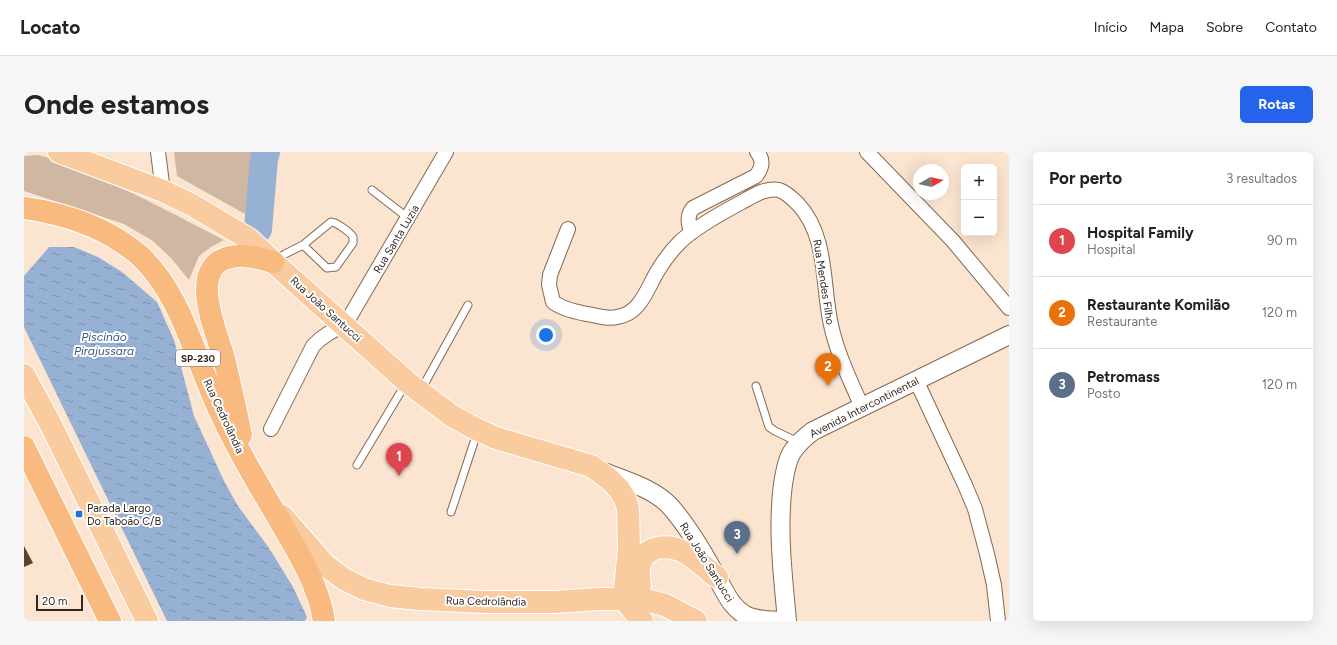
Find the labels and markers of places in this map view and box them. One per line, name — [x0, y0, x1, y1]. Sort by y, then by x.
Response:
pin: 2 — [815, 353, 841, 386]
pin: 1 — [386, 443, 412, 476]
place label: Parada Largo Do Taboão C/B — [87, 502, 161, 528]
marker: Parada Largo Do Taboão C/B — [74, 509, 84, 519]
pin: 3 — [724, 521, 750, 554]

